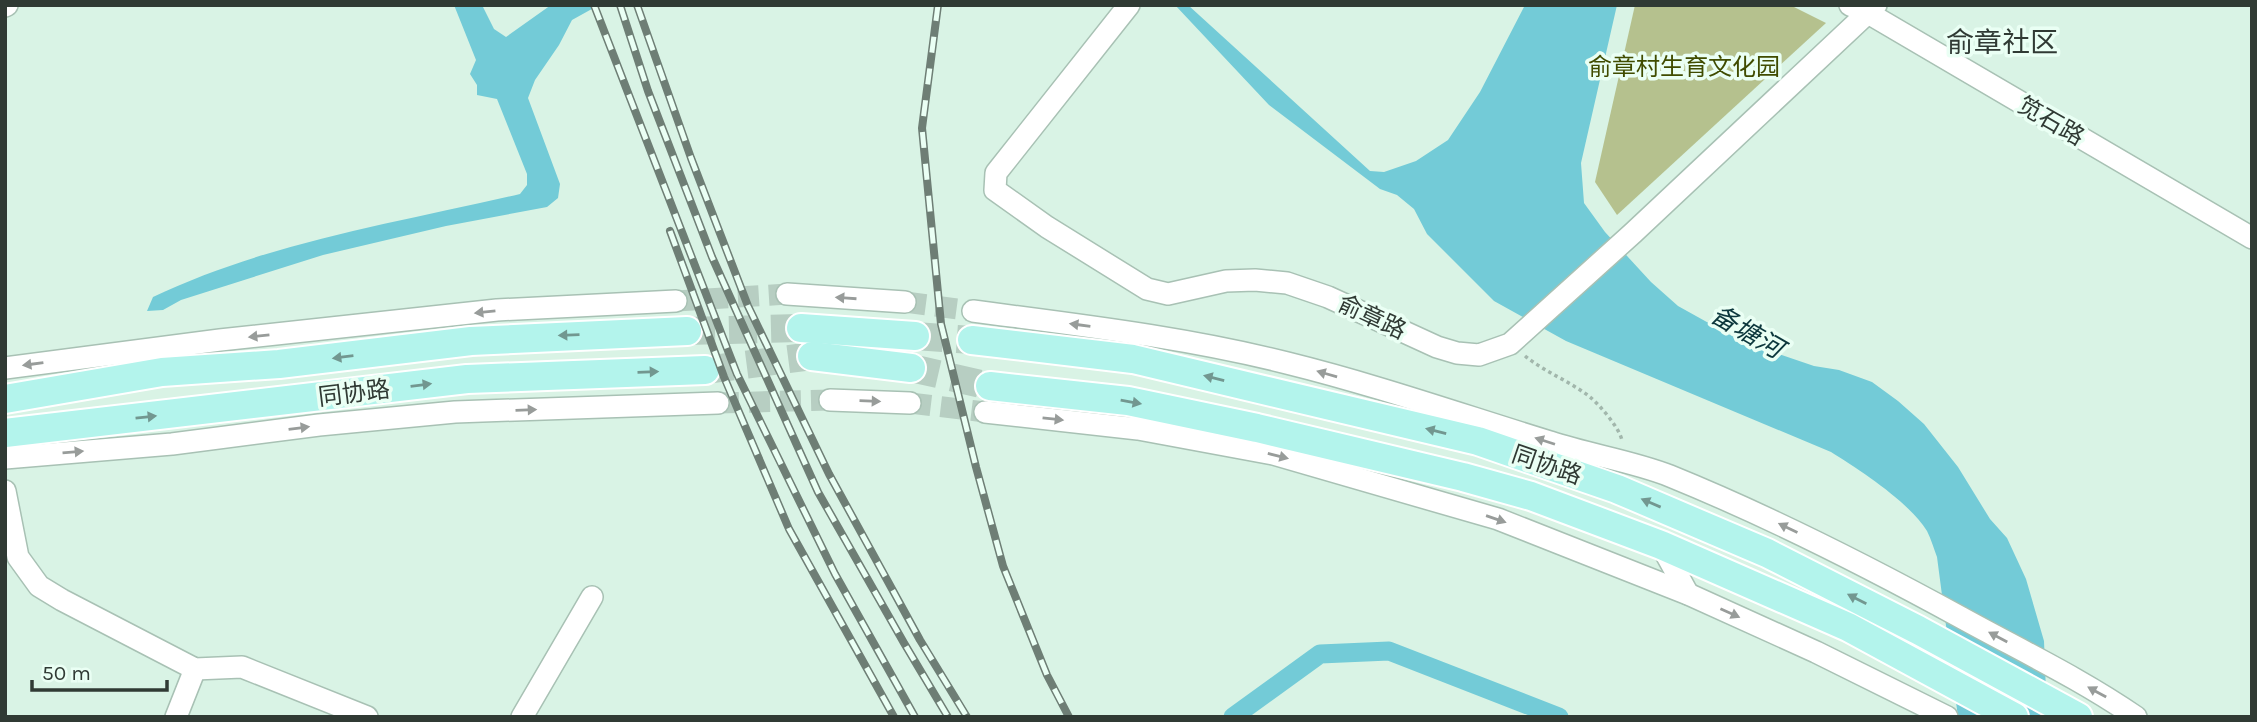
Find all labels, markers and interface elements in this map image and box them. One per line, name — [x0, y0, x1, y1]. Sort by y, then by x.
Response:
district label: 俞章社区 — [1946, 26, 2058, 59]
park label: 俞章村生育文化园 — [1588, 53, 1780, 81]
street label: 笕石路 — [2013, 91, 2089, 151]
street label: 俞章路 — [1333, 289, 1411, 345]
one-way arrow — [835, 292, 857, 303]
water label: 备塘河 — [1705, 299, 1793, 367]
one-way arrow — [474, 306, 496, 317]
one-way arrow — [1069, 320, 1091, 331]
one-way arrow — [558, 329, 580, 341]
one-way arrow — [248, 331, 270, 342]
one-way arrow — [332, 351, 354, 362]
one-way arrow — [22, 359, 44, 370]
one-way arrow — [637, 367, 659, 378]
one-way arrow — [1316, 368, 1338, 379]
one-way arrow — [1203, 372, 1225, 383]
street label: 同协路 — [317, 375, 391, 411]
one-way arrow — [410, 379, 432, 390]
one-way arrow — [860, 396, 882, 407]
one-way arrow — [1120, 397, 1142, 408]
one-way arrow — [515, 404, 537, 415]
one-way arrow — [135, 411, 157, 422]
one-way arrow — [1042, 414, 1064, 425]
one-way arrow — [289, 422, 311, 433]
one-way arrow — [1424, 425, 1446, 436]
one-way arrow — [1534, 435, 1555, 446]
street label: 同协路 — [1508, 440, 1586, 490]
one-way arrow — [62, 446, 84, 457]
one-way arrow — [1267, 451, 1289, 462]
one-way arrow — [1641, 497, 1661, 509]
one-way arrow — [1486, 514, 1507, 525]
one-way arrow — [1778, 522, 1798, 533]
one-way arrow — [1847, 593, 1867, 604]
one-way arrow — [1720, 607, 1740, 619]
one-way arrow — [1988, 632, 2008, 643]
scale bar — [32, 648, 166, 692]
text: 50 m — [42, 661, 91, 685]
one-way arrow — [2088, 686, 2107, 698]

